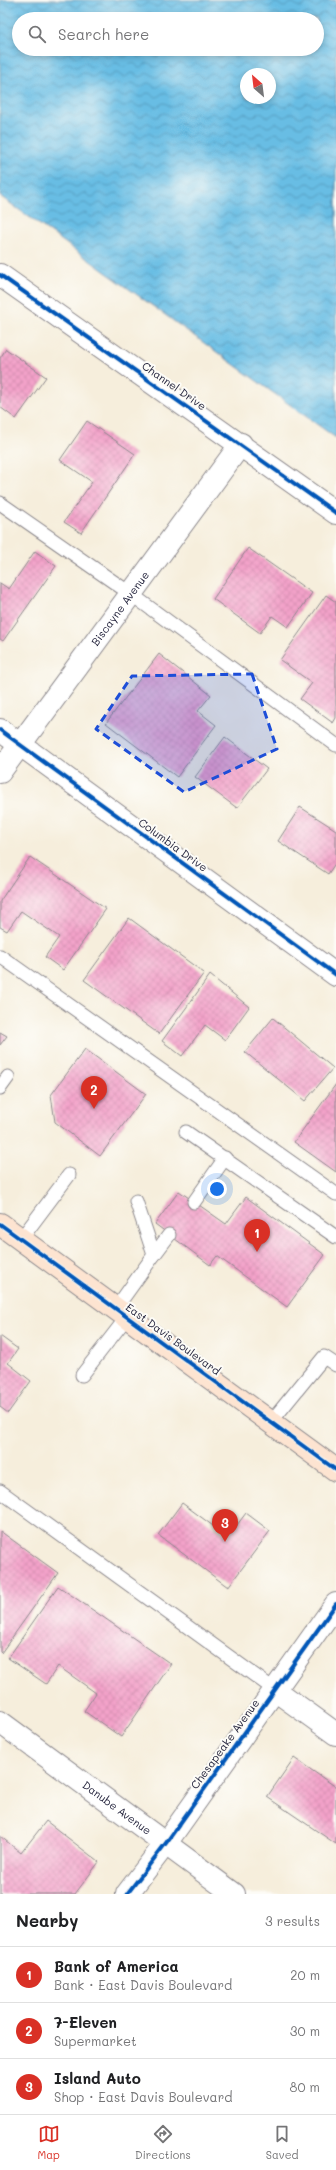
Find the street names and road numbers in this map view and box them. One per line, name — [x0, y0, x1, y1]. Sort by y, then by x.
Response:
street label: Channel Drive — [139, 358, 210, 413]
street label: Biscayne Avenue — [87, 568, 152, 649]
street label: Columbia Drive — [136, 815, 211, 875]
street label: East Davis Boulevard — [123, 1299, 224, 1378]
street label: Chesapeake Avenue — [187, 1696, 262, 1792]
street label: Danube Avenue — [80, 1777, 155, 1838]

